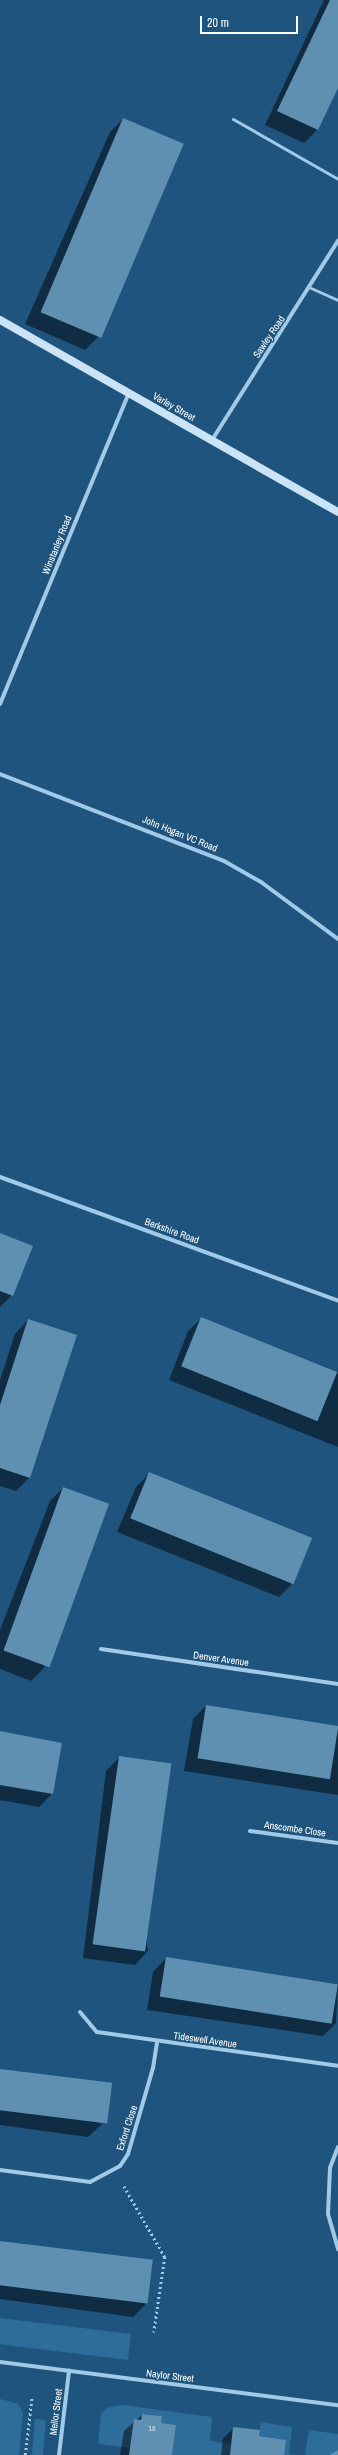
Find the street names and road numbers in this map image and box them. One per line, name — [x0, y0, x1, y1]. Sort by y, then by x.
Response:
street label: Sawley Road — [251, 314, 287, 360]
street label: Varley Street — [151, 390, 197, 424]
street label: Winstanley Road — [40, 514, 74, 576]
street label: John Hogan VC Road — [141, 813, 219, 855]
street label: Berkshire Road — [143, 1216, 201, 1246]
street label: Denver Avenue — [192, 1649, 250, 1669]
street label: Anscombe Close — [263, 1819, 327, 1839]
street label: Tideswell Avenue — [172, 2030, 238, 2050]
street label: Exford Close — [114, 2104, 140, 2152]
street label: Naylor Street — [146, 2367, 194, 2385]
street label: Mellor Street — [47, 2388, 65, 2436]

